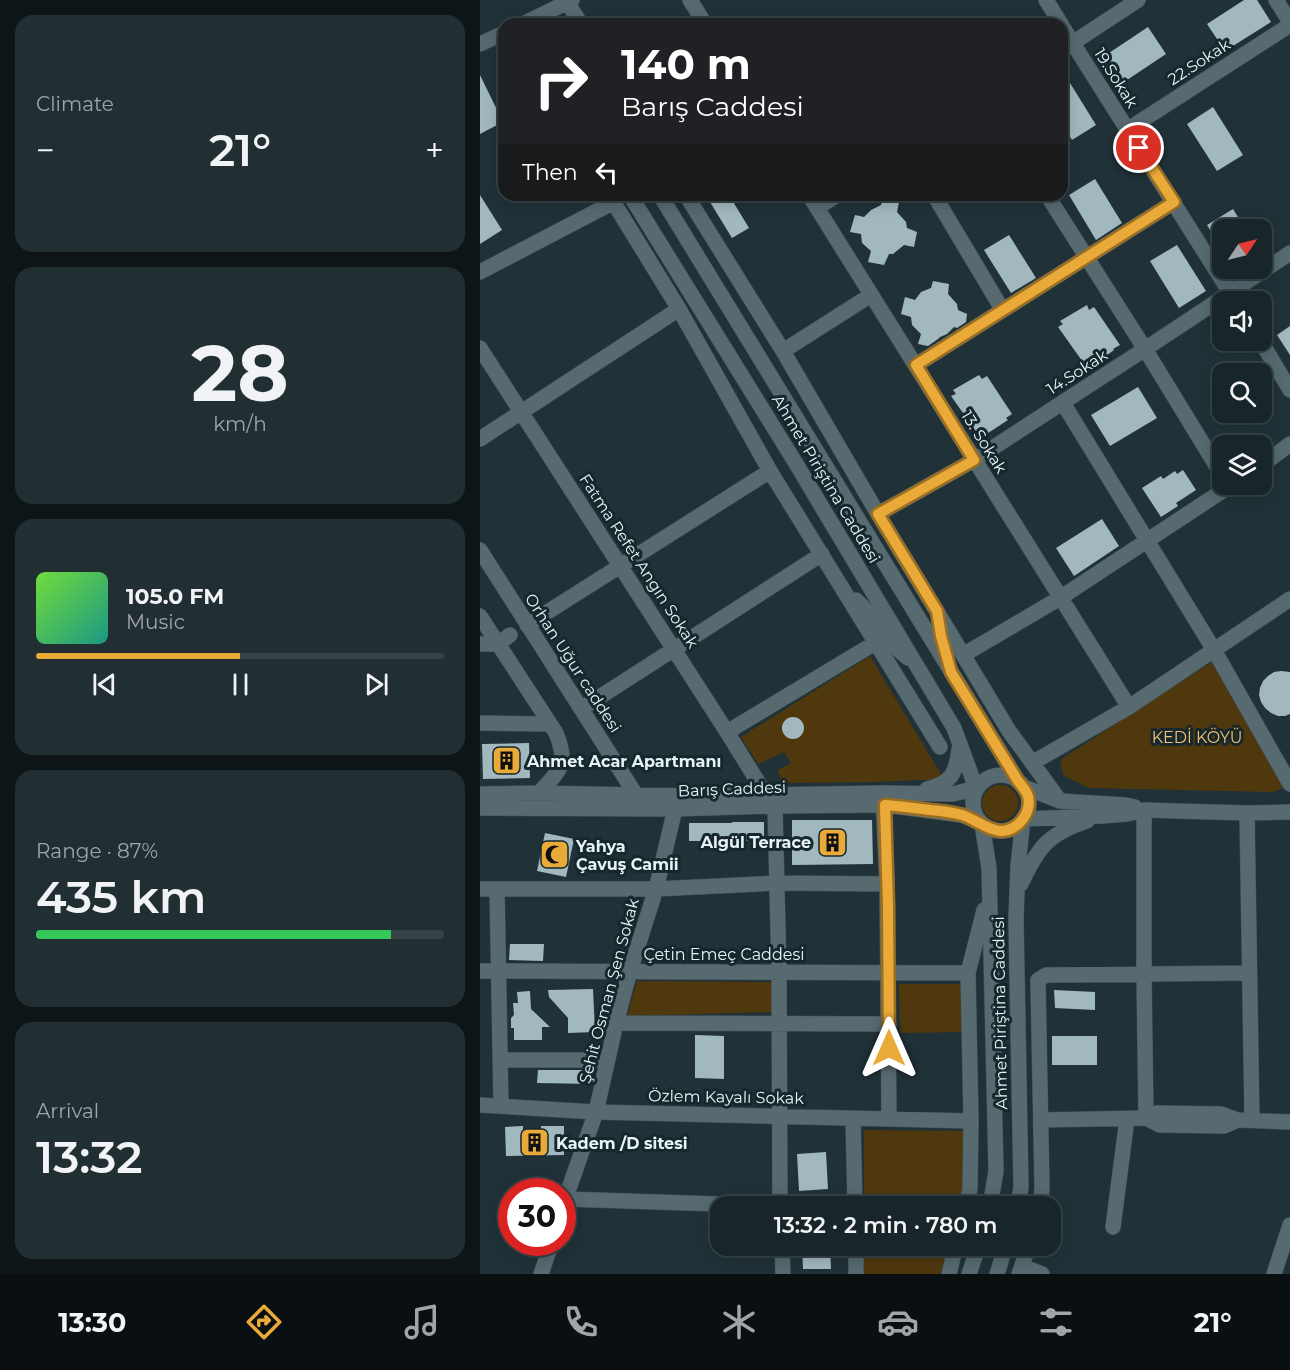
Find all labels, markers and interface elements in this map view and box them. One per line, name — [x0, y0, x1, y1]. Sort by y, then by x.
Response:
street label: 22.Sokak — [1164, 35, 1234, 89]
text: 140 m — [621, 38, 751, 90]
icon: right — [522, 42, 600, 120]
street label: 19.Sokak — [1090, 44, 1142, 112]
text: Barış Caddesi — [621, 90, 804, 123]
text: Climate — [36, 92, 114, 116]
text: 21° — [209, 122, 271, 177]
pin — [1113, 122, 1164, 173]
text: − — [36, 130, 55, 170]
text: + — [425, 130, 444, 170]
icon: arrive — [1122, 131, 1155, 164]
icon: left — [590, 156, 623, 189]
text: Then — [522, 159, 578, 186]
north arrow — [1212, 219, 1272, 279]
map controls — [1212, 219, 1272, 495]
button: sound — [1212, 291, 1272, 351]
text: 28 — [191, 325, 289, 421]
street label: 14.Sokak — [1043, 345, 1111, 399]
button: search — [1212, 363, 1272, 423]
street label: Ahmet Piriştina Caddesi — [768, 391, 884, 567]
street label: 13. Sokak — [957, 407, 1011, 477]
text: km/h — [213, 412, 267, 436]
button: layers — [1212, 435, 1272, 495]
street label: Fatma Refet Angın Sokak — [575, 470, 703, 652]
text: 105.0 FM — [126, 583, 224, 610]
street label: Orhan Uğur caddesi — [521, 590, 625, 736]
text: Music — [126, 610, 185, 634]
icon: previous — [88, 668, 121, 701]
icon: pause — [224, 668, 257, 701]
icon: next — [360, 668, 393, 701]
park label: KEDİ KÖYÜ — [1152, 727, 1242, 747]
building icon: Ahmet Acar Apartmanı — [490, 745, 522, 777]
place label: Ahmet Acar Apartmanı — [526, 752, 721, 771]
street label: Barış Caddesi — [678, 778, 786, 800]
building icon: Algül Terrace — [816, 826, 848, 858]
place label: Algül Terrace — [700, 833, 811, 852]
place label: Yahya Çavuş Camii — [575, 837, 679, 875]
text: Range · 87% — [36, 839, 158, 863]
mosque icon: Yahya Çavuş Camii — [539, 839, 571, 871]
text: 435 km — [36, 869, 206, 924]
street label: Şehit Osman Şen Sokak — [575, 896, 643, 1086]
street label: Ahmet Piriştina Caddesi — [989, 916, 1011, 1110]
street label: Çetin Emeç Caddesi — [643, 945, 805, 964]
position arrow — [857, 1016, 921, 1080]
street label: Özlem Kayalı Sokak — [648, 1085, 805, 1108]
text: Arrival — [36, 1099, 99, 1123]
building icon: Kadem /D sitesi — [519, 1127, 551, 1159]
text: 13:32 — [36, 1129, 142, 1184]
place label: Kadem /D sitesi — [556, 1134, 688, 1153]
speed limit sign: 30 — [498, 1178, 576, 1256]
text: 13:32 · 2 min · 780 m — [774, 1212, 997, 1239]
icon: directions — [243, 1301, 285, 1343]
icon: music — [401, 1301, 443, 1343]
icon: phone — [560, 1301, 602, 1343]
icon: climate — [718, 1301, 760, 1343]
icon: car — [877, 1301, 919, 1343]
icon: filters — [1035, 1301, 1077, 1343]
text: 13:30 — [58, 1306, 126, 1339]
text: 21° — [1194, 1306, 1232, 1339]

